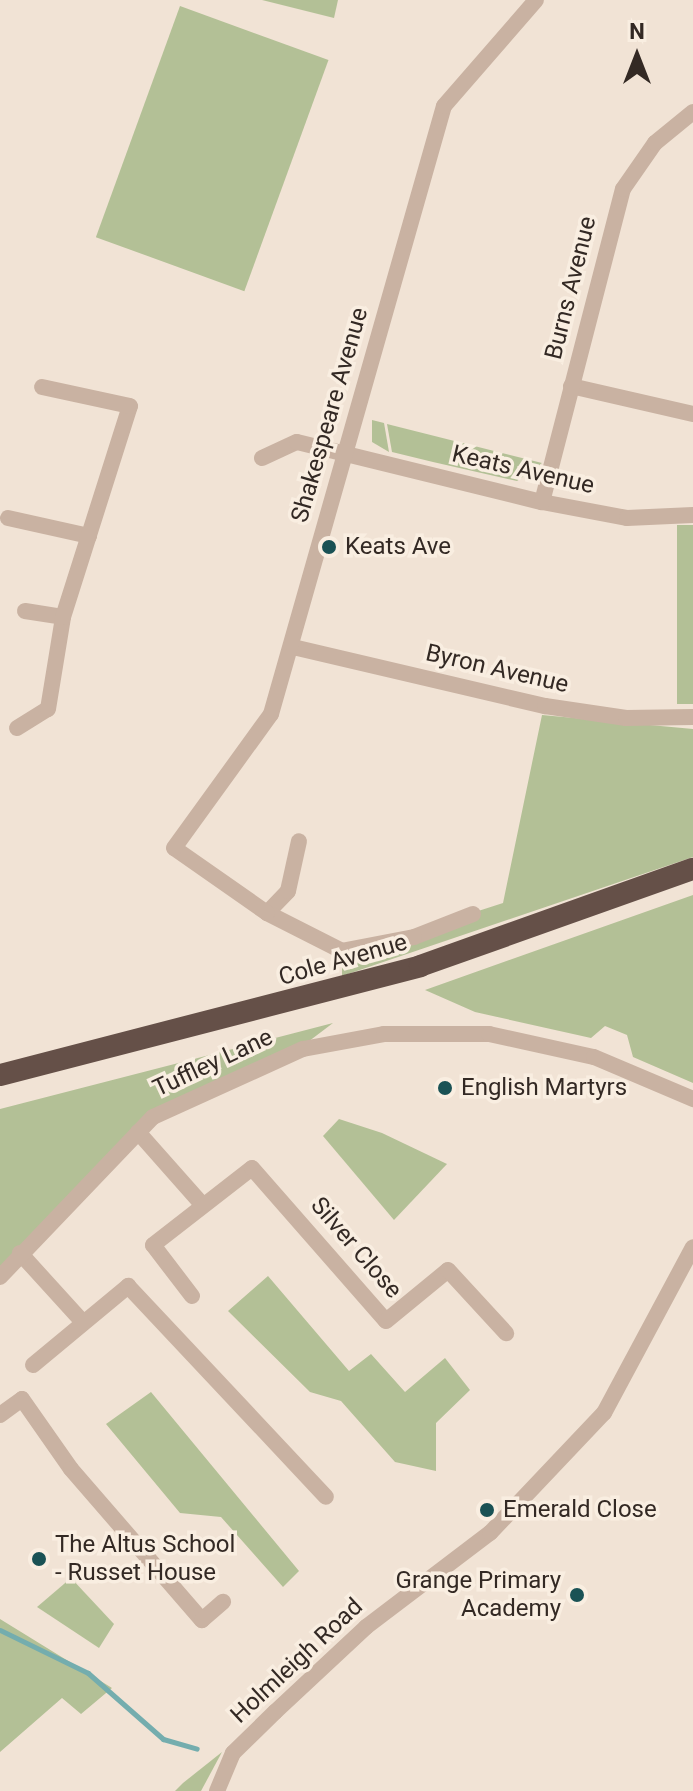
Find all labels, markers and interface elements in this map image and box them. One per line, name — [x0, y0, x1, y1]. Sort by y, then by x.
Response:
north arrow — [597, 16, 677, 96]
text: N — [629, 19, 645, 44]
street label: Burns Avenue — [539, 213, 603, 363]
street label: Shakespeare Avenue — [286, 304, 374, 526]
street label: Keats Avenue — [449, 440, 597, 500]
place label: Keats Ave — [345, 533, 451, 561]
marker: Keats Ave — [320, 538, 338, 556]
street label: Byron Avenue — [423, 639, 571, 699]
street label: Cole Avenue — [275, 928, 411, 992]
street label: Tuffley Lane — [149, 1023, 277, 1103]
place label: English Martyrs — [461, 1074, 627, 1102]
marker: English Martyrs — [436, 1079, 454, 1097]
street label: Silver Close — [304, 1192, 408, 1304]
place label: Emerald Close — [503, 1496, 657, 1524]
marker: Emerald Close — [478, 1501, 496, 1519]
place label: The Altus School - Russet House — [55, 1531, 235, 1587]
marker: The Altus School - Russet House — [30, 1550, 48, 1568]
place label: Grange Primary Academy — [396, 1567, 561, 1623]
marker: Grange Primary Academy — [568, 1586, 586, 1604]
street label: Holmleigh Road — [225, 1593, 369, 1729]

